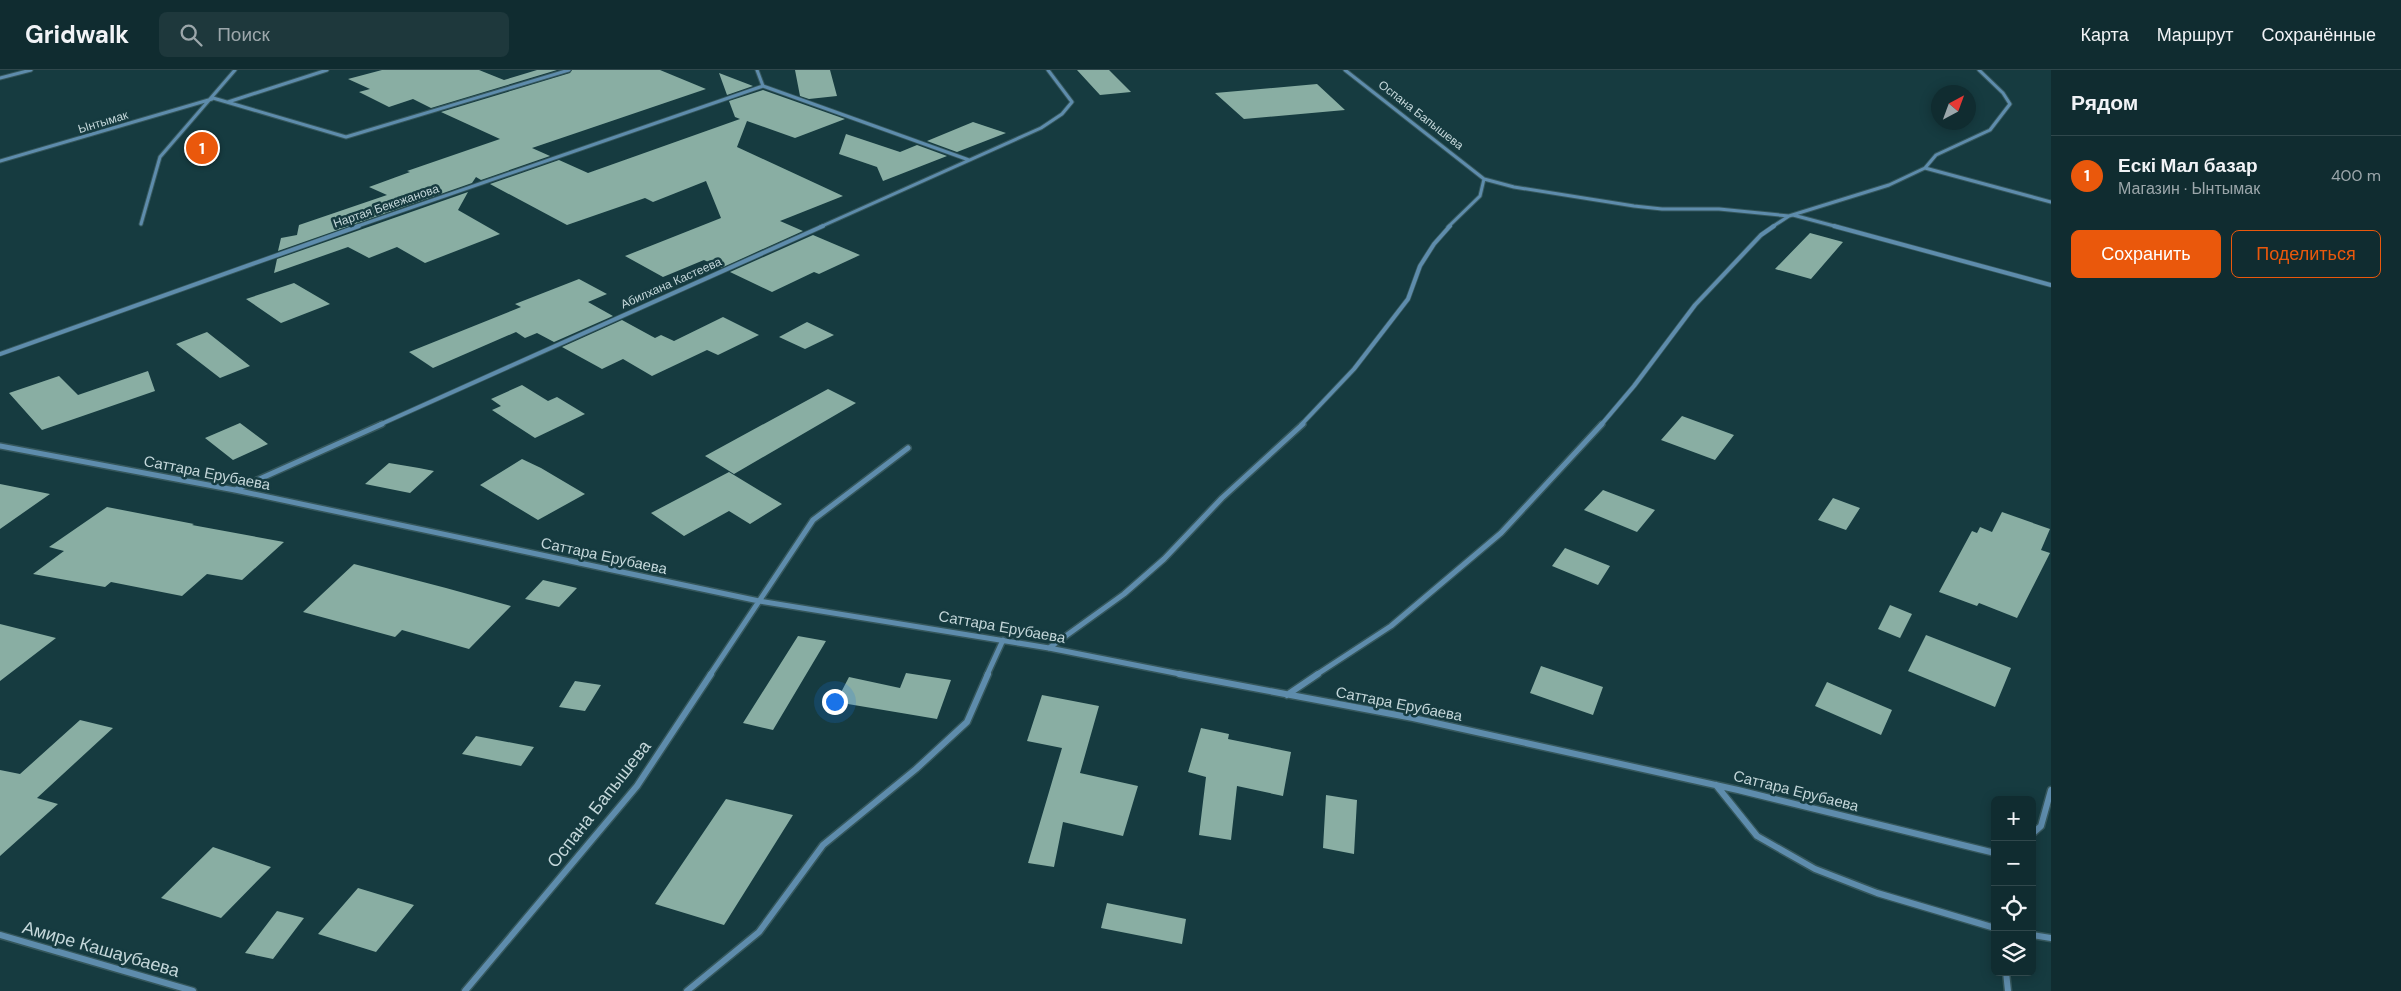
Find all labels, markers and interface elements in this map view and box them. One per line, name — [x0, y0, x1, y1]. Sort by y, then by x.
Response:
search box — [159, 12, 509, 57]
text: Gridwalk — [25, 19, 129, 50]
icon: search — [177, 21, 205, 49]
text: Поиск — [217, 22, 270, 47]
text: Карта — [2081, 23, 2129, 47]
text: Маршрут — [2157, 23, 2233, 47]
text: Сохранённые — [2261, 23, 2376, 47]
street label: Оспана Бапышева — [1375, 77, 1467, 153]
north arrow — [1931, 85, 1976, 130]
text: Рядом — [2071, 89, 2138, 117]
street label: Ынтымак — [76, 107, 131, 137]
pin: 1 — [186, 129, 218, 167]
text: Ескі Мал базар — [2118, 153, 2258, 178]
text: 1 — [2084, 165, 2090, 186]
text: 400 m — [2331, 165, 2381, 186]
text: Магазин · Ынтымак — [2118, 178, 2260, 199]
street label: Нартая Бекежанова — [331, 180, 441, 232]
button: Сохранить — [2071, 230, 2221, 278]
button: Поделиться — [2231, 230, 2381, 278]
street label: Абилхана Кастеева — [618, 253, 724, 312]
street label: Саттара Ерубаева — [142, 451, 273, 495]
street label: Саттара Ерубаева — [539, 533, 670, 579]
street label: Саттара Ерубаева — [937, 606, 1068, 648]
street label: Саттара Ерубаева — [1334, 682, 1465, 726]
your location — [822, 689, 848, 715]
street label: Оспана Бапышева — [542, 734, 657, 873]
street label: Саттара Ерубаева — [1731, 766, 1861, 816]
map controls — [1991, 796, 2036, 976]
button: + — [1991, 796, 2036, 841]
button: − — [1991, 841, 2036, 886]
button: locate — [1991, 886, 2036, 931]
street label: Амире Кашаубаева — [20, 915, 183, 983]
button: layers — [1991, 931, 2036, 976]

